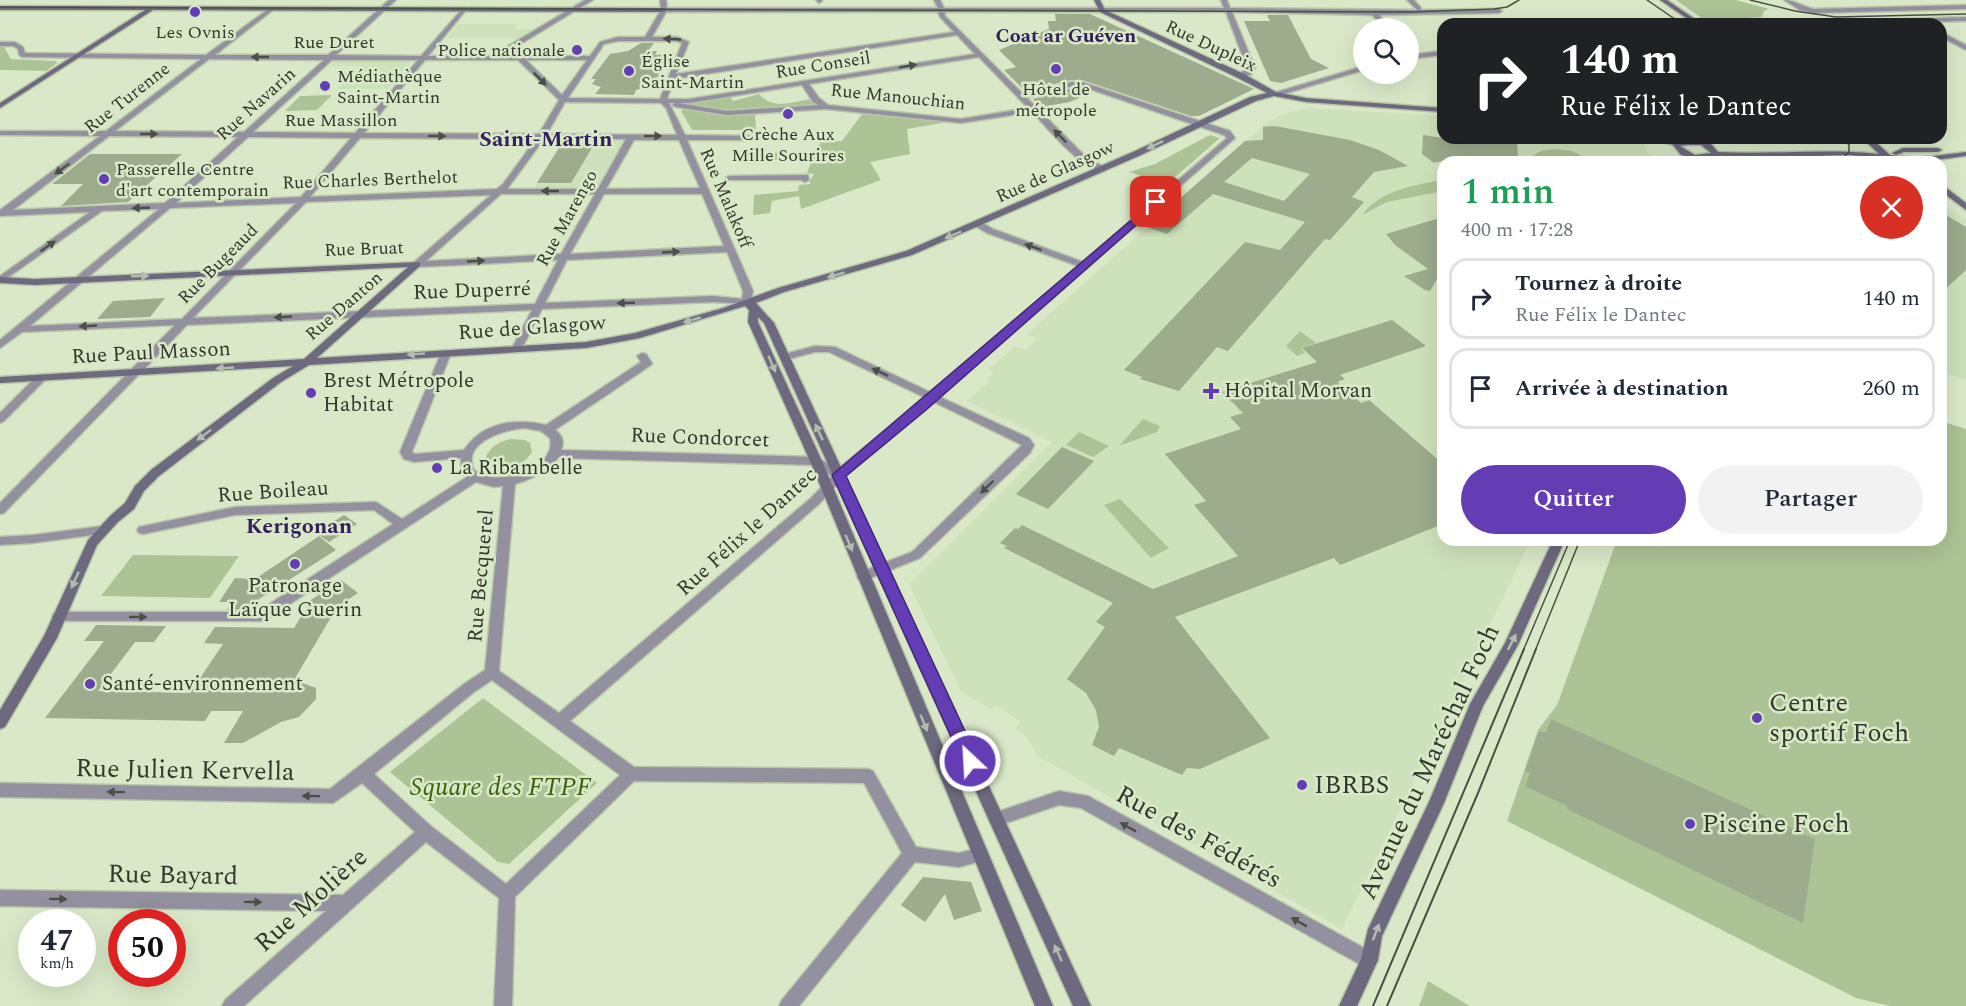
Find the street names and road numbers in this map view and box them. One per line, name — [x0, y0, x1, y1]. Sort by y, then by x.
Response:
street label: Rue Dupleix — [1161, 13, 1261, 79]
street label: Rue Duret — [293, 29, 375, 56]
street label: Rue Conseil — [774, 44, 872, 86]
street label: Rue Turenne — [78, 56, 176, 140]
street label: Rue Navarin — [210, 61, 302, 147]
street label: Rue Manouchian — [829, 76, 967, 118]
street label: Rue Massillon — [284, 107, 398, 134]
street label: Rue de Glasgow — [992, 134, 1119, 210]
street label: Rue Malakoff — [693, 144, 760, 254]
street label: Rue Charles Berthelot — [282, 163, 458, 197]
street label: Rue Marengo — [529, 165, 605, 271]
street label: Rue Bugeaud — [171, 217, 265, 311]
street label: Rue Bruat — [324, 234, 404, 264]
street label: Rue Danton — [299, 265, 389, 347]
street label: Rue Duperré — [412, 273, 532, 309]
street label: Rue de Glasgow — [457, 307, 608, 349]
street label: Rue Paul Masson — [71, 333, 231, 373]
street label: Rue Condorcet — [630, 420, 770, 456]
street label: Rue Félix le Dantec — [669, 460, 825, 604]
street label: Rue Boileau — [216, 472, 330, 512]
street label: Rue Becquerel — [459, 508, 503, 644]
street label: Avenue du Maréchal Foch — [1348, 618, 1510, 906]
street label: Rue Julien Kervella — [75, 748, 295, 792]
street label: Rue des Fédérés — [1109, 775, 1289, 899]
street label: Rue Molière — [245, 838, 377, 962]
street label: Rue Bayard — [107, 854, 239, 896]

